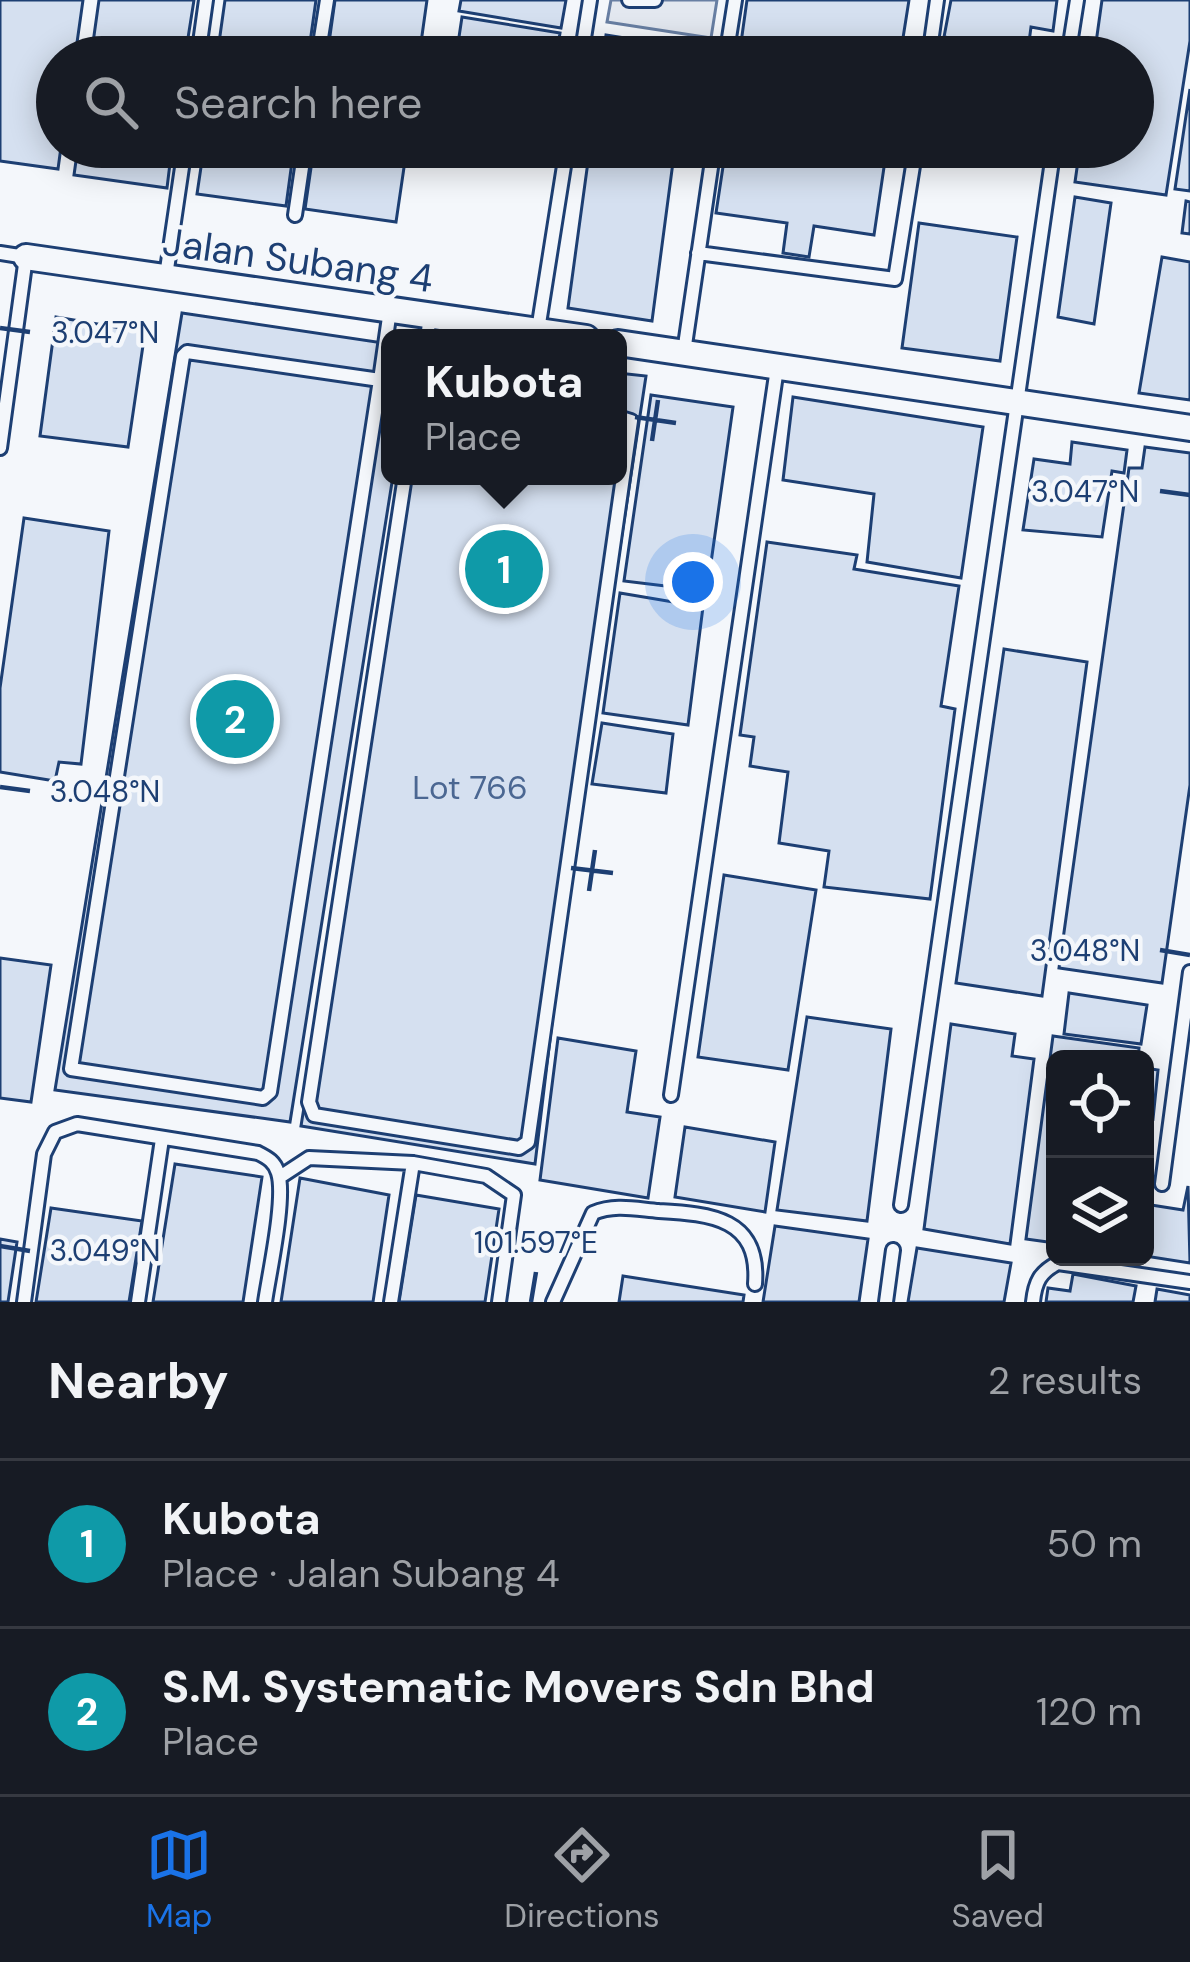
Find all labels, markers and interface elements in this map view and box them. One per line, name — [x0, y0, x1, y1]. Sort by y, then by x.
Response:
search box — [36, 36, 1154, 168]
icon: search — [78, 69, 144, 135]
text: Search here — [174, 73, 422, 132]
street label: Jalan Subang 4 — [160, 216, 436, 304]
text: 3.047°N — [51, 313, 159, 352]
popup — [381, 329, 627, 485]
text: Kubota — [425, 352, 583, 411]
text: Place — [425, 411, 522, 462]
text: 3.047°N — [1031, 472, 1139, 511]
pin: 1 — [465, 524, 543, 614]
your location — [663, 552, 723, 612]
pin: 2 — [196, 674, 274, 764]
house number: Lot 766 — [412, 766, 528, 809]
text: 3.048°N — [50, 772, 160, 811]
text: 3.048°N — [1030, 931, 1140, 970]
map controls — [1046, 1050, 1154, 1266]
button: locate — [1046, 1050, 1154, 1158]
button: layers — [1046, 1158, 1154, 1266]
text: 101.597°E — [474, 1223, 598, 1262]
text: 3.049°N — [49, 1231, 161, 1270]
text: Nearby — [48, 1347, 229, 1414]
text: 2 results — [988, 1355, 1142, 1406]
text: Kubota — [162, 1489, 321, 1548]
text: 1 — [80, 1518, 94, 1569]
text: 50 m — [1046, 1518, 1142, 1569]
text: Place · Jalan Subang 4 — [162, 1548, 560, 1599]
text: S.M. Systematic Movers Sdn Bhd — [162, 1657, 875, 1716]
text: 2 — [76, 1686, 98, 1737]
text: 120 m — [1036, 1686, 1142, 1737]
text: Place — [162, 1716, 259, 1767]
tab: Map — [146, 1822, 212, 1937]
tab: Directions — [504, 1822, 660, 1937]
tab: Saved — [952, 1822, 1044, 1937]

